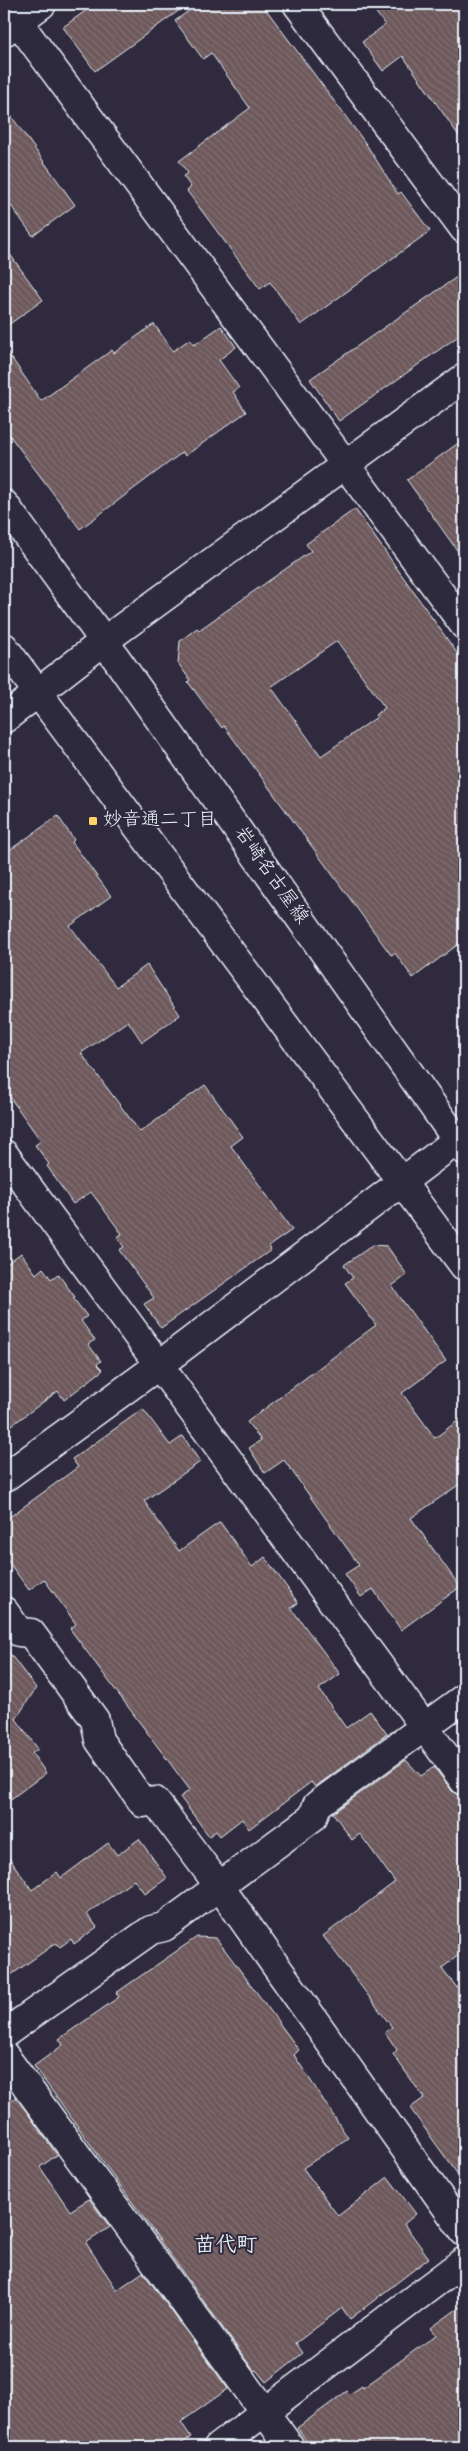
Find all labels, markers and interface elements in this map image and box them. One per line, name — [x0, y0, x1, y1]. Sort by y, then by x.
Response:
place label: 妙音通二丁目 — [103, 808, 217, 835]
marker: 妙音通二丁目 — [87, 815, 99, 827]
street label: 岩崎名古屋線 — [226, 822, 314, 930]
district label: 苗代町 — [195, 2232, 258, 2262]

